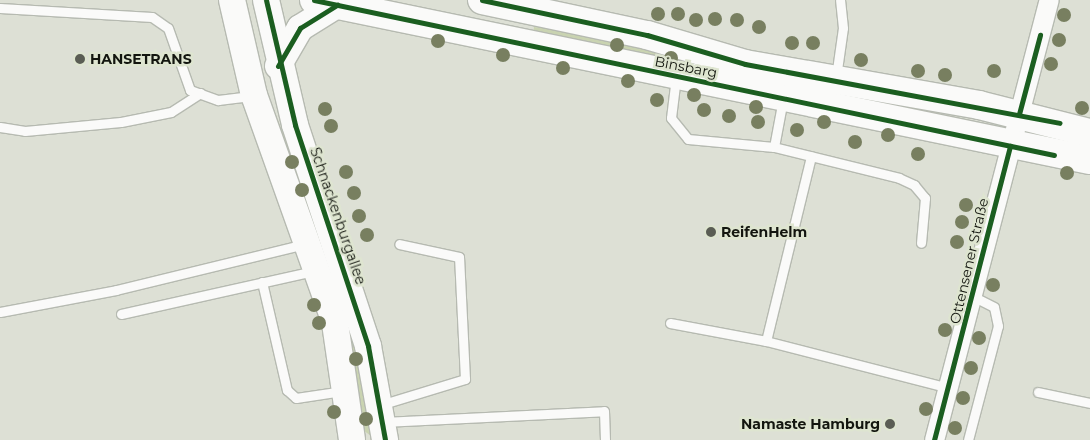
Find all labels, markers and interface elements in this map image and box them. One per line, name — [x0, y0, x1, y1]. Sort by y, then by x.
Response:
place label: HANSETRANS — [90, 51, 192, 67]
marker: HANSETRANS — [74, 53, 86, 65]
street label: Binsbarg — [653, 53, 719, 81]
street label: Schnackenburgallee — [307, 145, 369, 287]
street label: Ottensener Straße — [946, 196, 992, 326]
place label: ReifenHelm — [721, 224, 807, 240]
marker: ReifenHelm — [705, 226, 717, 238]
place label: Namaste Hamburg — [741, 416, 880, 432]
marker: Namaste Hamburg — [884, 418, 896, 430]

